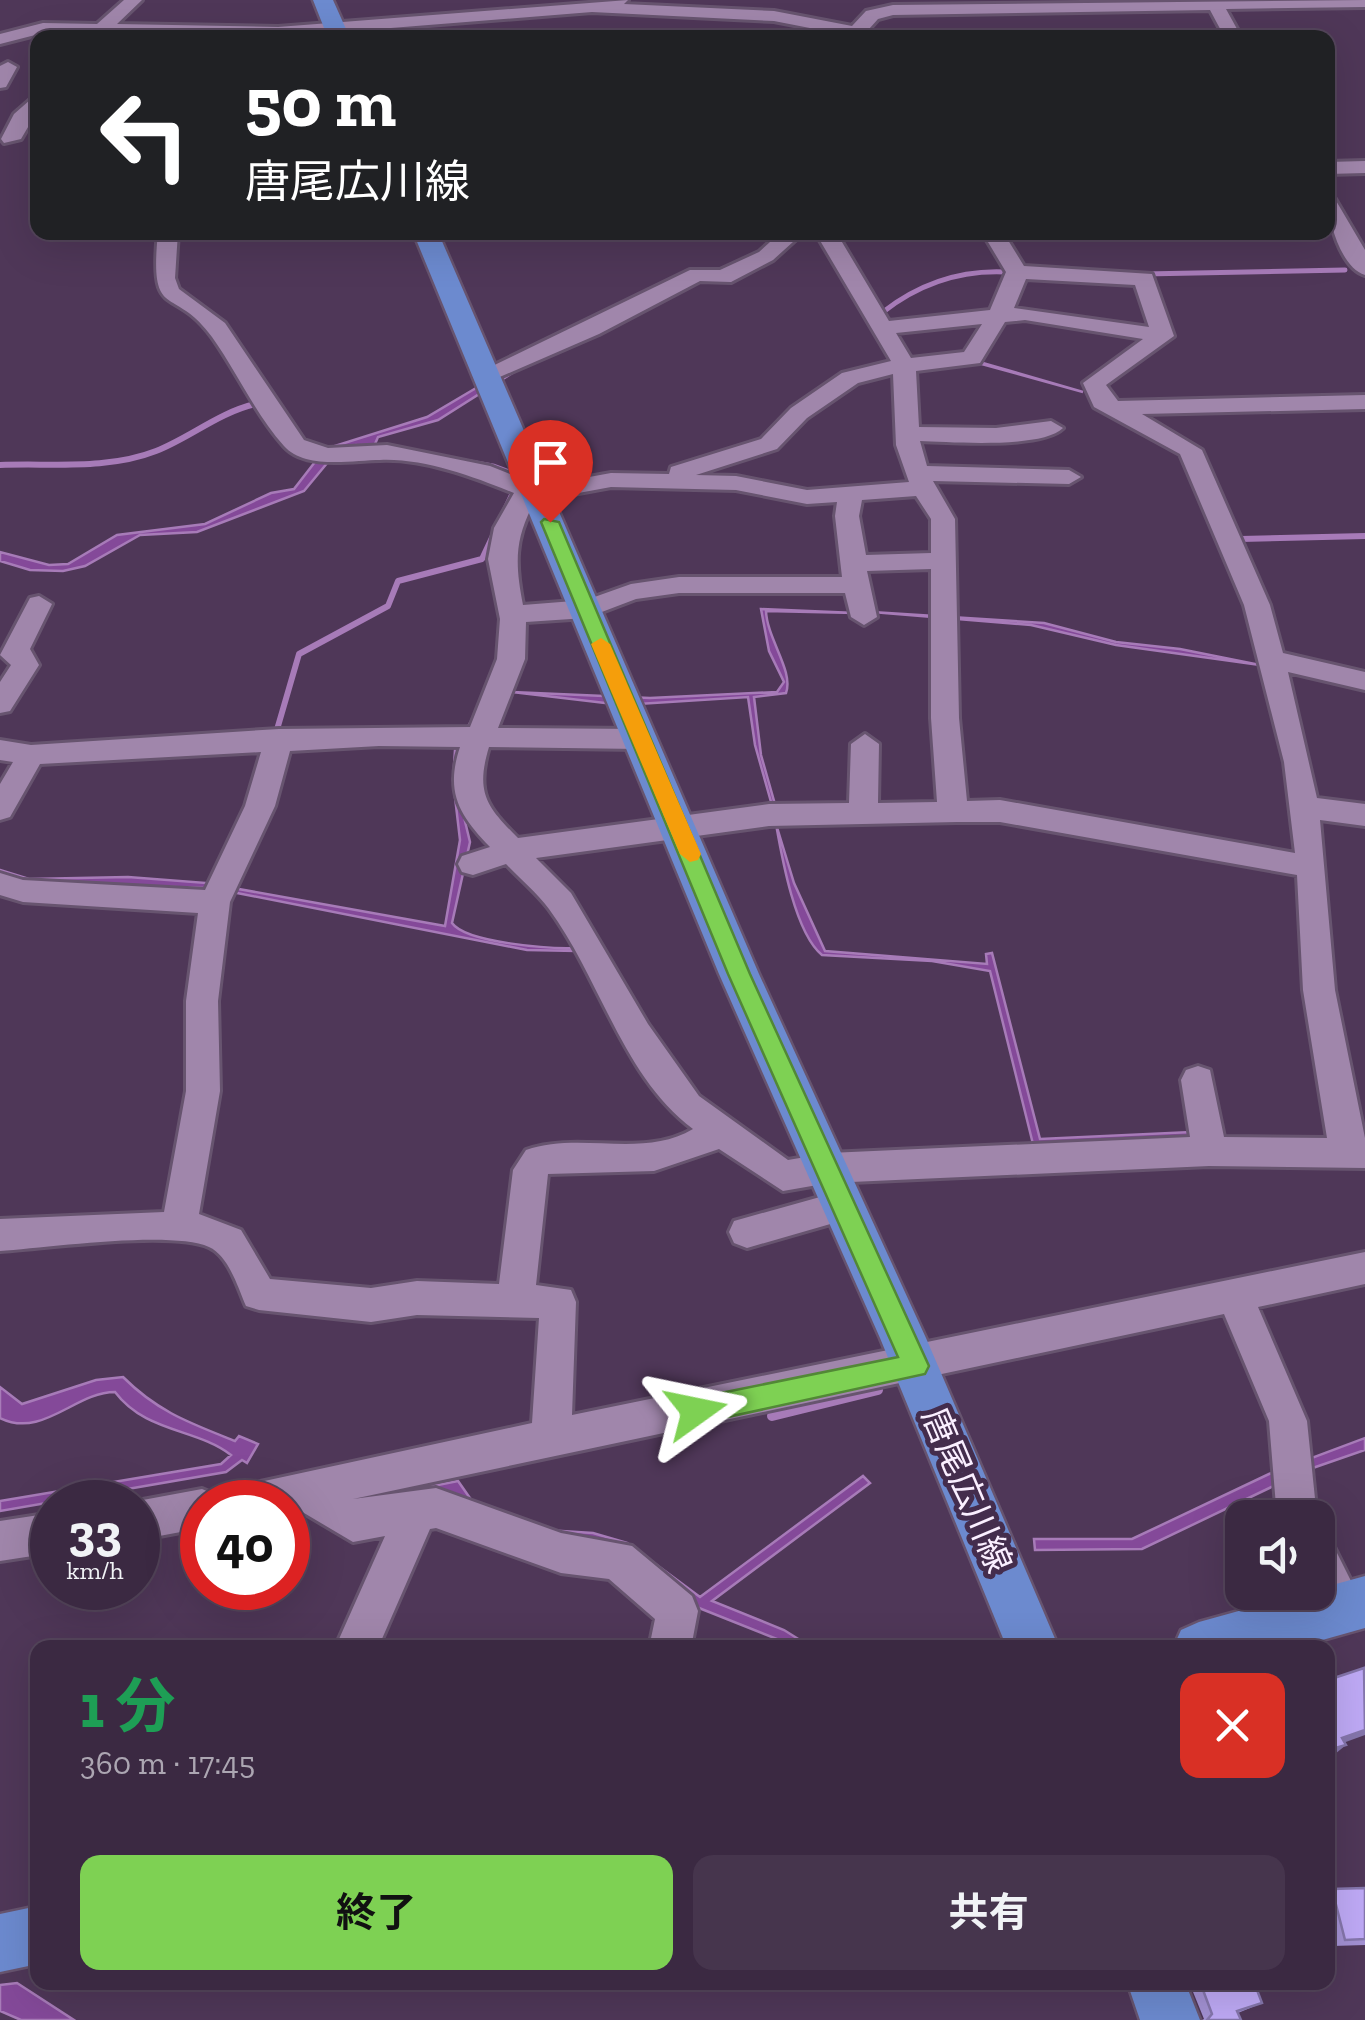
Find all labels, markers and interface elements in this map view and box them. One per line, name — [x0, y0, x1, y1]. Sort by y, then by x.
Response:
text: 50 m — [245, 60, 396, 144]
icon: left — [80, 70, 210, 200]
text: 唐尾広川線 — [245, 155, 470, 209]
pin — [508, 420, 593, 523]
icon: arrive — [523, 435, 578, 490]
position arrow — [644, 1359, 748, 1463]
street label: 唐尾広川線 — [913, 1401, 1021, 1579]
speed limit sign: 40 — [180, 1480, 310, 1610]
map controls — [1225, 1500, 1335, 1610]
button: sound — [1225, 1500, 1335, 1610]
text: 33 — [68, 1503, 122, 1563]
text: km/h — [66, 1555, 124, 1585]
text: 1 分 — [80, 1670, 175, 1742]
button: close — [1180, 1673, 1285, 1778]
text: 360 m · 17:45 — [80, 1744, 255, 1782]
button: 終了 — [80, 1855, 673, 1970]
button: 共有 — [693, 1855, 1285, 1970]

